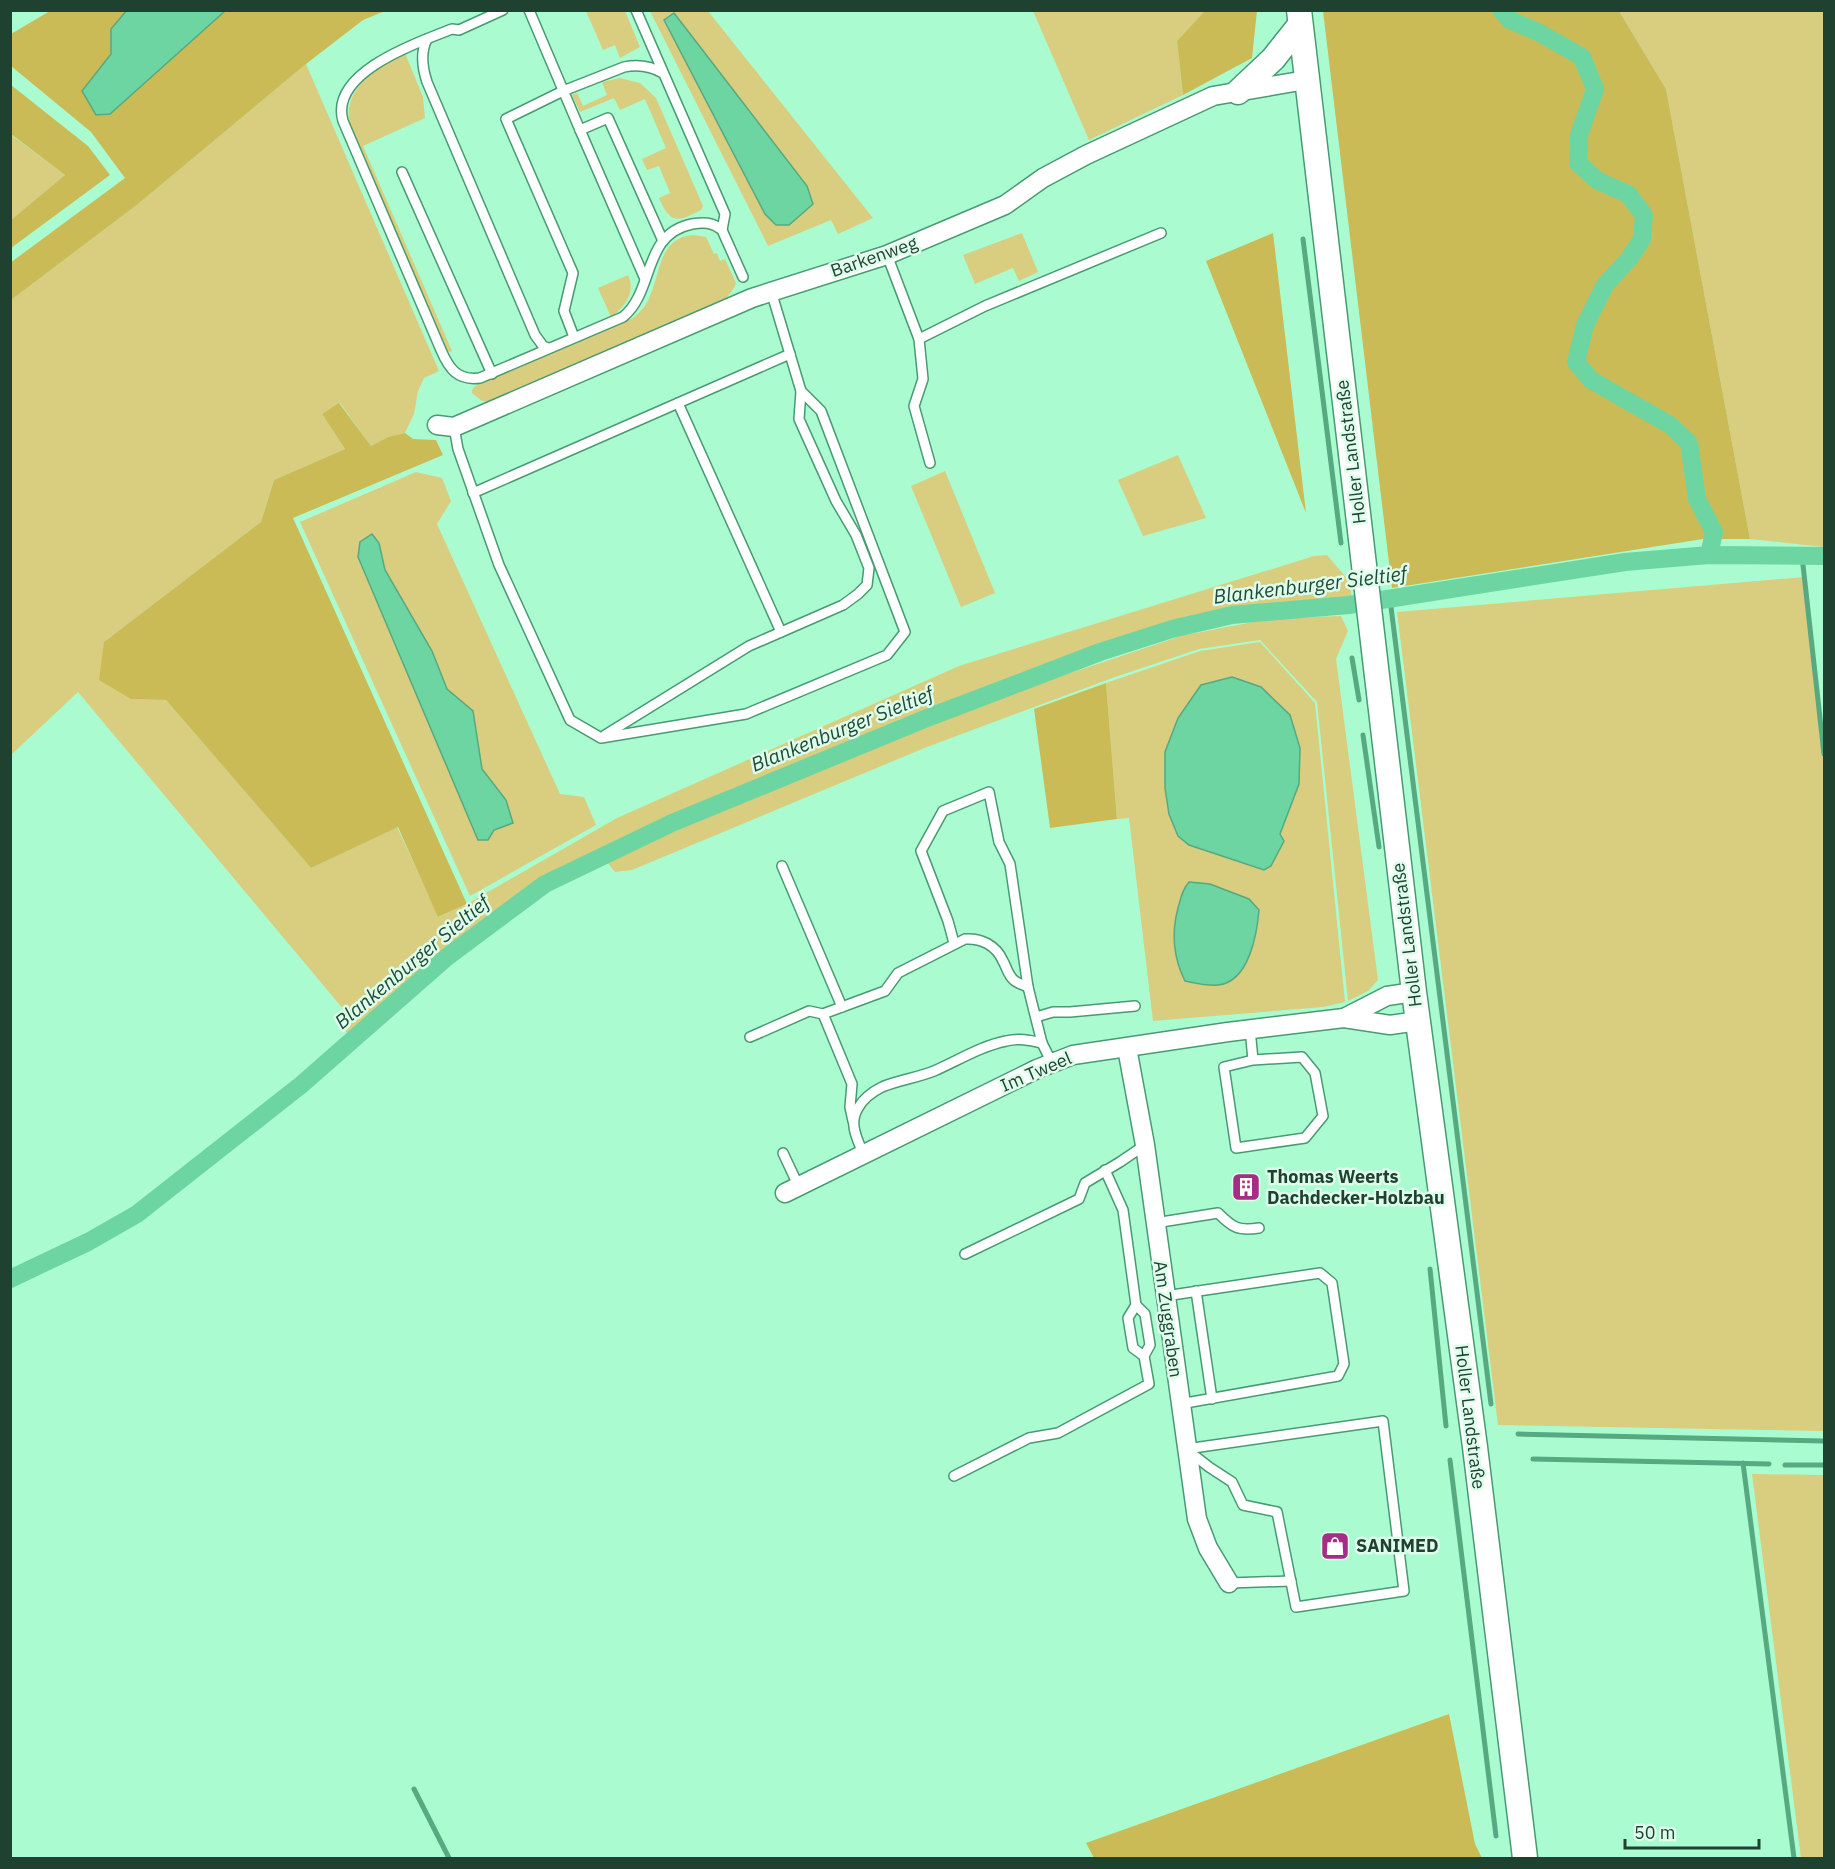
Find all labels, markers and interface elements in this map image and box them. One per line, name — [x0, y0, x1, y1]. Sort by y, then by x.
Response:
street label: Barkenweg — [827, 231, 921, 282]
street label: Holler Landstraße — [1330, 379, 1371, 525]
water label: Blankenburger Sieltief — [1212, 559, 1410, 610]
water label: Blankenburger Sieltief — [747, 679, 939, 777]
street label: Holler Landstraße — [1386, 862, 1427, 1008]
water label: Blankenburger Sieltief — [328, 888, 496, 1034]
street label: Im Tweel — [997, 1046, 1075, 1097]
place label: Thomas Weerts Dachdecker-Holzbau — [1267, 1165, 1445, 1209]
building icon: Thomas Weerts Dachdecker-Holzbau — [1230, 1171, 1262, 1203]
street label: Am Zuggraben — [1149, 1259, 1188, 1379]
street label: Holler Landstraße — [1450, 1344, 1491, 1490]
shop icon: SANIMED — [1319, 1530, 1351, 1562]
place label: SANIMED — [1356, 1534, 1439, 1557]
scale bar — [1625, 1812, 1758, 1850]
text: 50 m — [1634, 1821, 1676, 1844]

